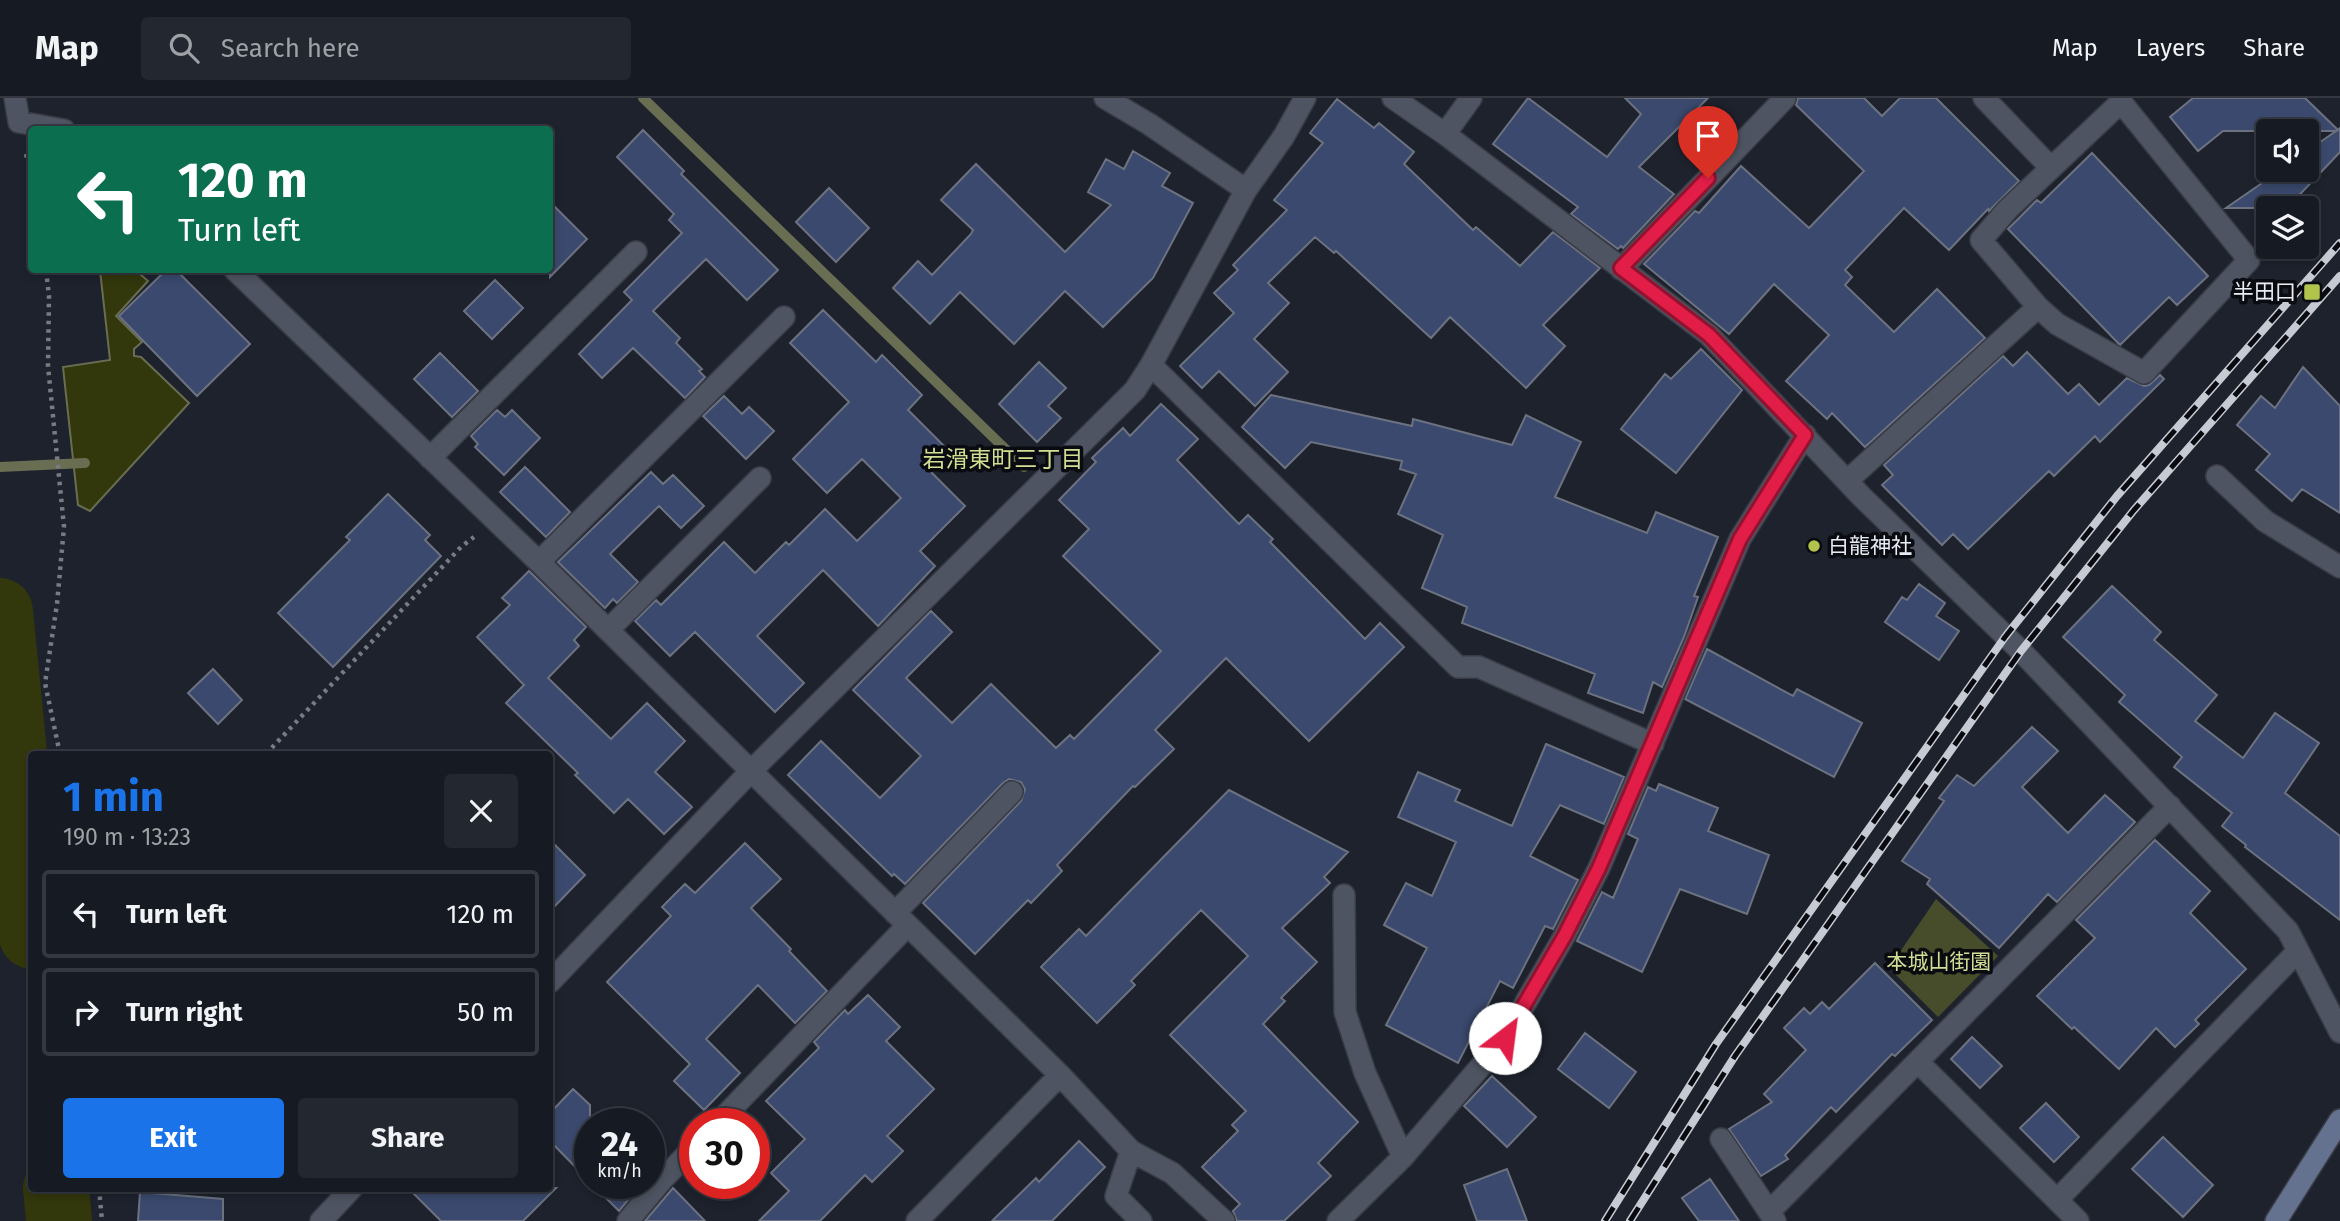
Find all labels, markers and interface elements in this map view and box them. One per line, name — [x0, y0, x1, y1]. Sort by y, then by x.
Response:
search box — [141, 17, 631, 80]
text: Map — [35, 28, 99, 68]
icon: search — [165, 29, 203, 67]
text: Search here — [221, 33, 360, 64]
text: Map — [2052, 34, 2098, 62]
text: Layers — [2136, 34, 2205, 62]
text: Share — [2243, 34, 2305, 62]
pin — [1678, 106, 1738, 178]
icon: arrive — [1689, 117, 1727, 155]
map controls — [2256, 119, 2319, 259]
button: sound — [2256, 119, 2319, 182]
text: 120 m — [178, 151, 308, 210]
icon: left — [63, 154, 154, 245]
button: layers — [2256, 196, 2319, 259]
text: Turn left — [178, 211, 300, 249]
place label: 半田口 — [2233, 279, 2296, 305]
marker: 半田口 — [2302, 282, 2322, 302]
district label: 岩滑東町三丁目 — [923, 445, 1084, 473]
place label: 白龍神社 — [1828, 533, 1912, 559]
marker: 白龍神社 — [1806, 538, 1822, 554]
text: 1 min — [63, 772, 164, 822]
button: close — [444, 774, 518, 848]
text: 190 m · 13:23 — [63, 823, 191, 851]
icon: left — [67, 895, 105, 933]
text: Turn left — [126, 899, 227, 930]
text: 120 m — [446, 899, 514, 930]
park label: 本城山街園 — [1887, 949, 1992, 975]
icon: right — [67, 993, 105, 1031]
text: Turn right — [126, 997, 243, 1028]
text: 50 m — [457, 997, 514, 1028]
position arrow — [1468, 1001, 1542, 1075]
button: Exit — [63, 1098, 284, 1178]
button: Share — [298, 1098, 518, 1178]
speed limit sign: 30 — [679, 1108, 770, 1199]
text: 24 — [601, 1123, 638, 1165]
text: km/h — [597, 1160, 642, 1182]

